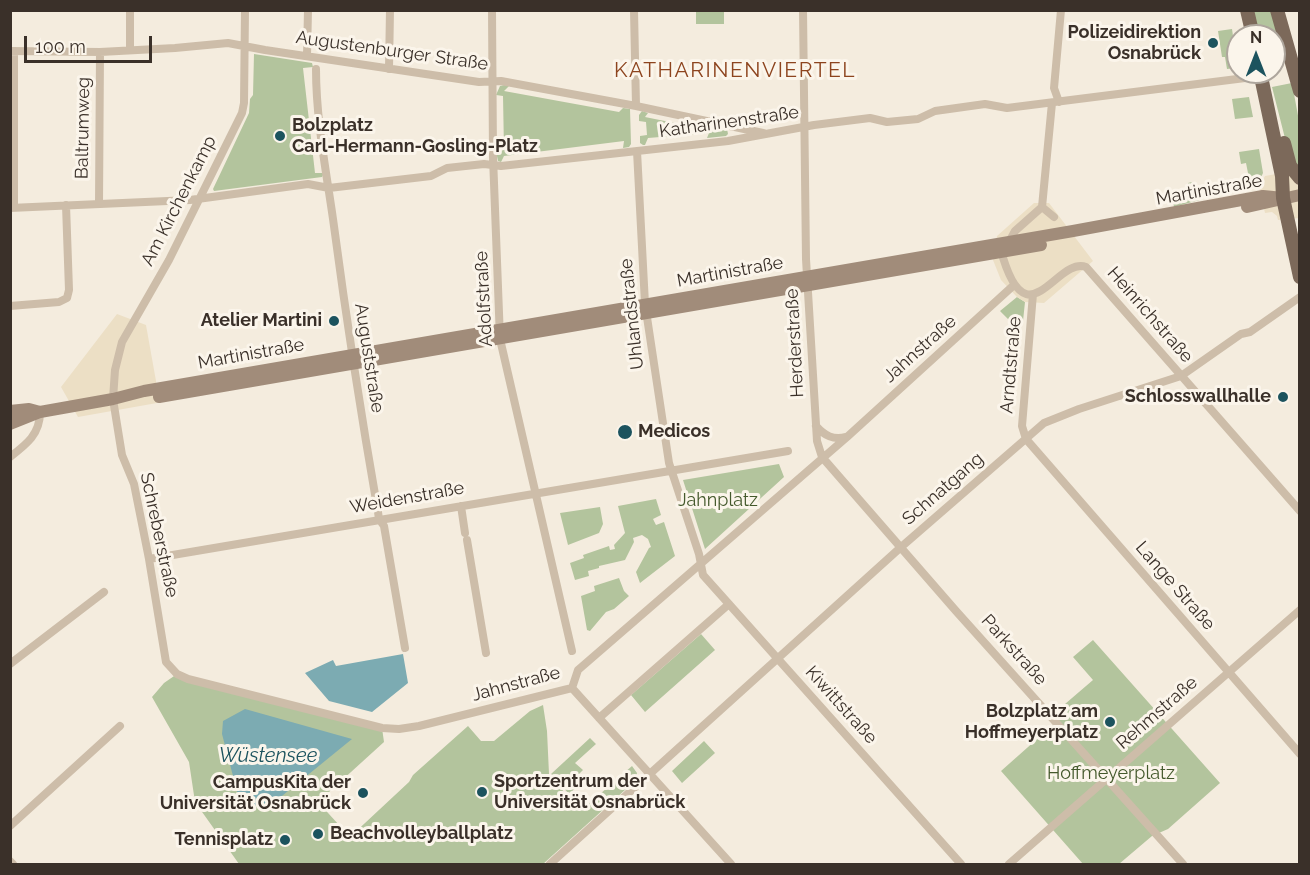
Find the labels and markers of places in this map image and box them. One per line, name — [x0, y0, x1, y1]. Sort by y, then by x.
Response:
place label: Polizeidirektion Osnabrück — [1068, 22, 1201, 64]
marker: Polizeidirektion Osnabrück — [1206, 36, 1220, 50]
place label: Bolzplatz Carl-Hermann-Gosling-Platz — [292, 115, 538, 158]
marker: Bolzplatz Carl-Hermann-Gosling-Platz — [273, 129, 287, 143]
place label: Atelier Martini — [201, 310, 322, 332]
marker: Atelier Martini — [327, 314, 341, 328]
place label: Schlosswallhalle — [1125, 386, 1271, 408]
marker: Schlosswallhalle — [1276, 390, 1290, 404]
place label: Medicos — [638, 421, 710, 443]
marker: Medicos — [616, 423, 634, 441]
place label: Bolzplatz am Hoffmeyerplatz — [965, 701, 1098, 744]
marker: Bolzplatz am Hoffmeyerplatz — [1103, 715, 1117, 729]
place label: Sportzentrum der Universität Osnabrück — [494, 771, 685, 814]
place label: CampusKita der Universität Osnabrück — [160, 772, 351, 814]
marker: Sportzentrum der Universität Osnabrück — [475, 785, 489, 799]
marker: CampusKita der Universität Osnabrück — [356, 786, 370, 800]
place label: Beachvolleyballplatz — [330, 823, 513, 845]
marker: Beachvolleyballplatz — [311, 827, 325, 841]
place label: Tennisplatz — [174, 829, 273, 851]
marker: Tennisplatz — [278, 833, 292, 847]

